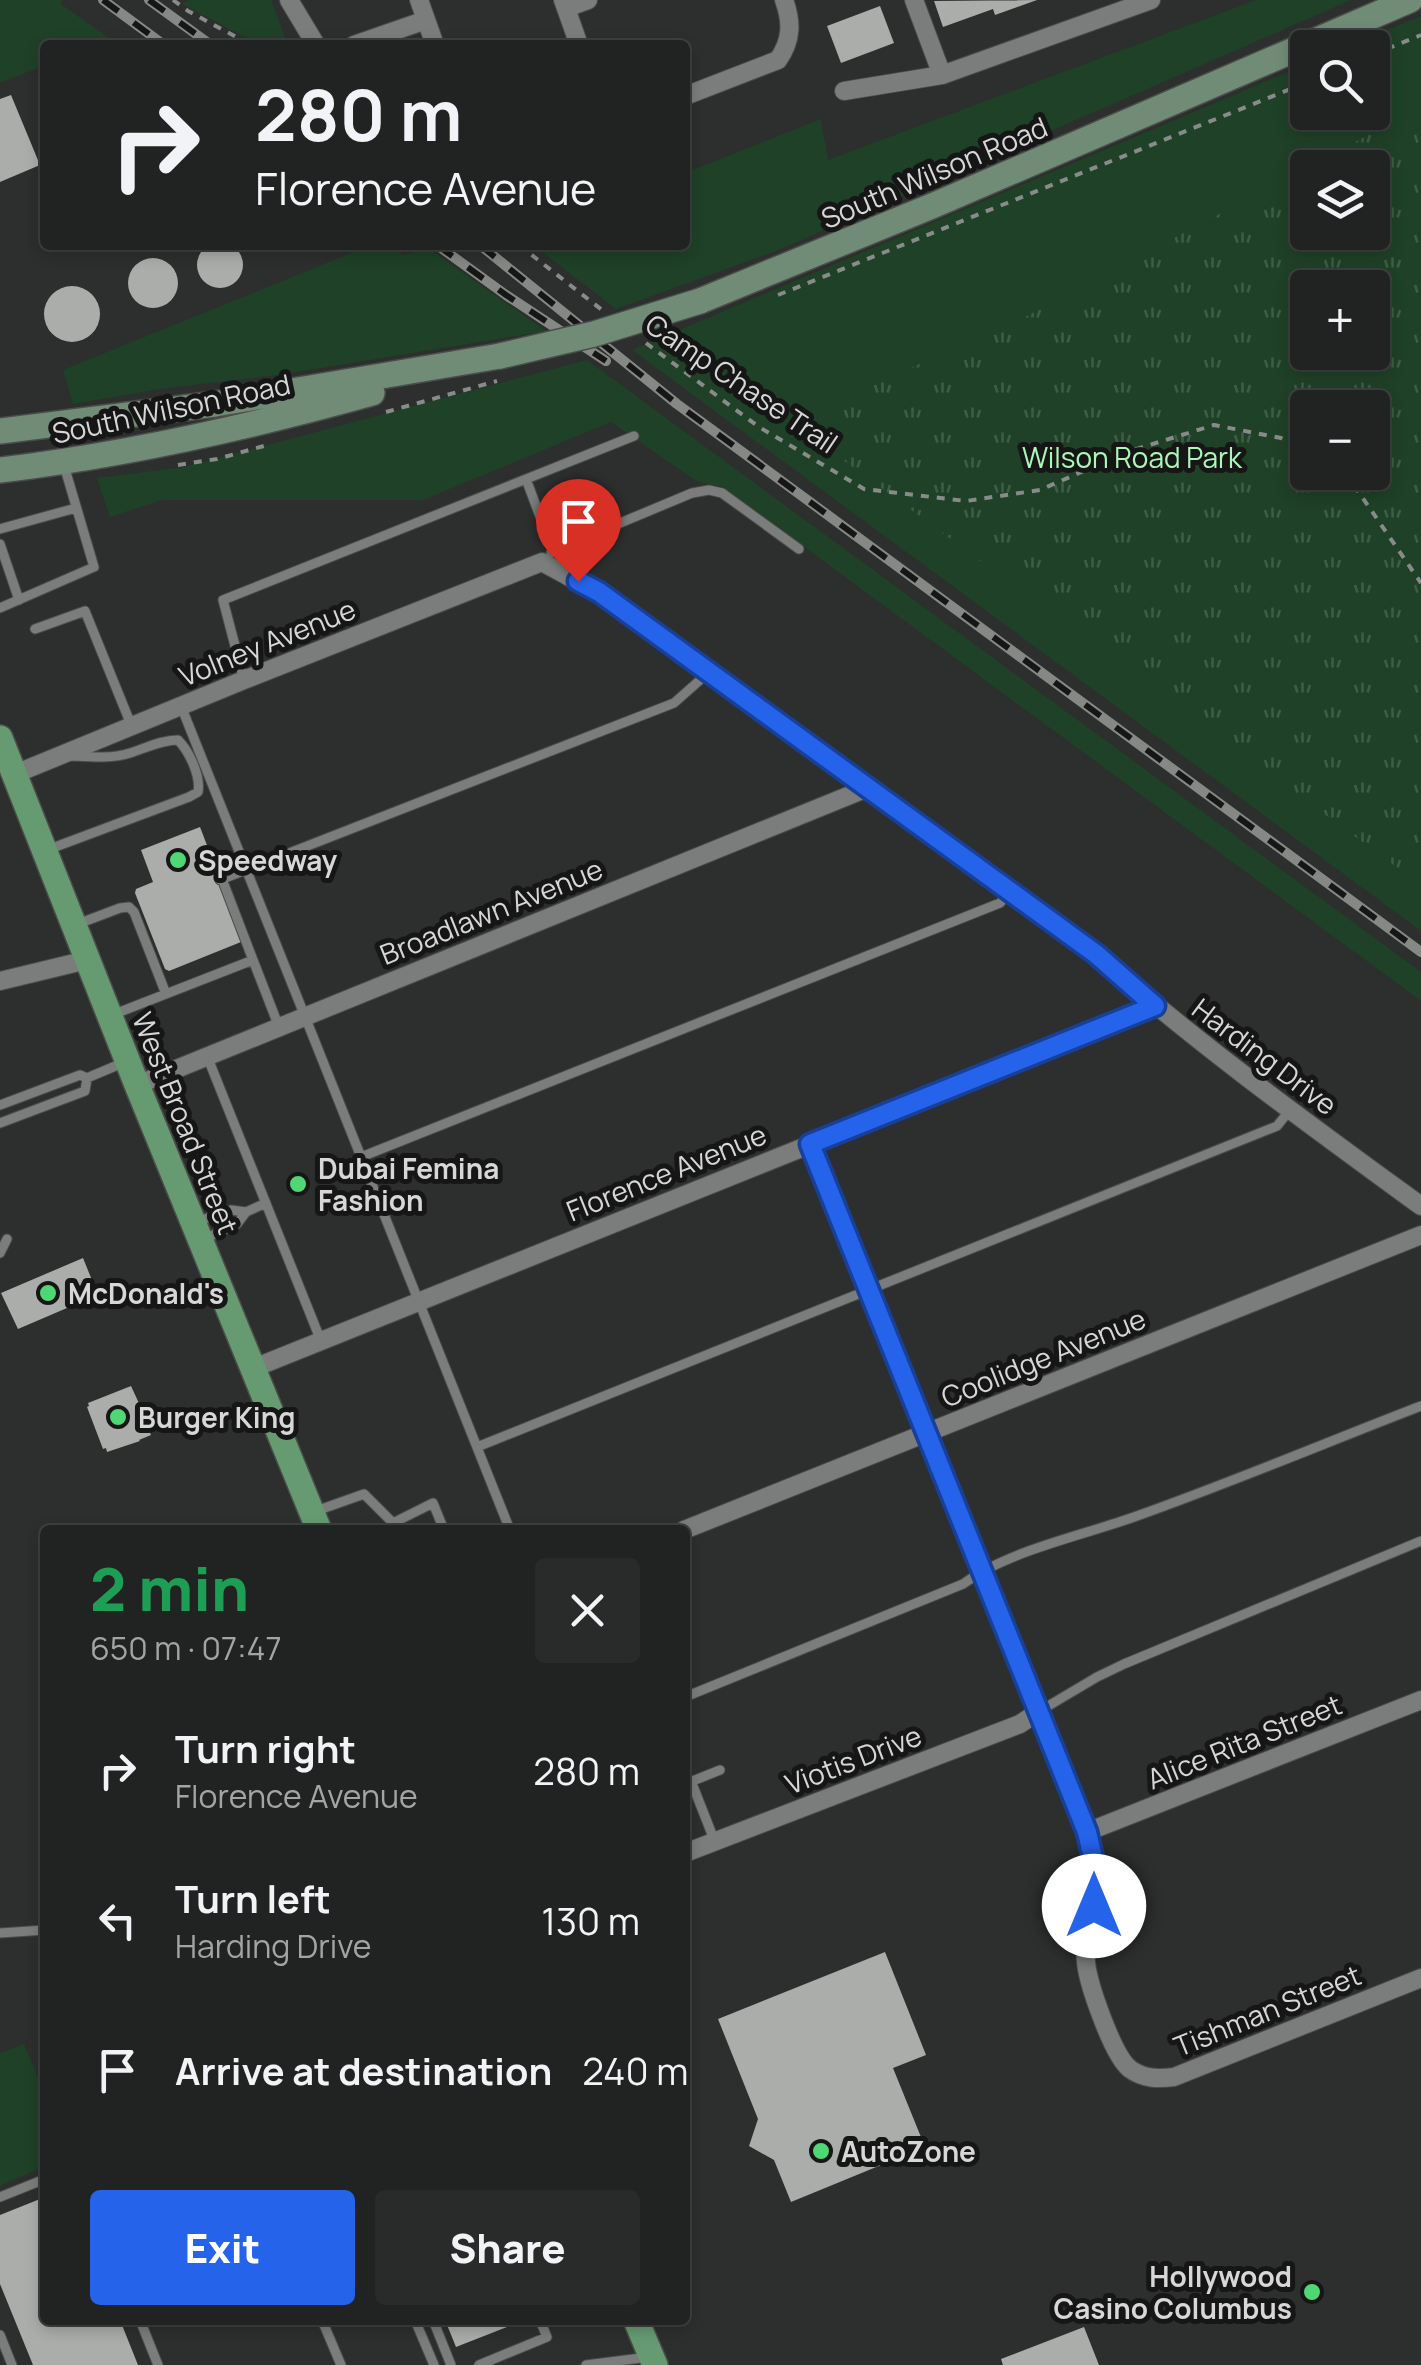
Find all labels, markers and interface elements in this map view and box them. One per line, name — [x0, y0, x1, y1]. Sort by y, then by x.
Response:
map controls — [1290, 30, 1390, 490]
button: search — [1290, 30, 1390, 130]
text: 280 m — [255, 66, 463, 162]
icon: right — [90, 80, 220, 210]
street label: South Wilson Road — [815, 107, 1053, 237]
button: layers — [1290, 150, 1390, 250]
text: Florence Avenue — [255, 157, 596, 219]
button: + — [1290, 270, 1390, 370]
street label: Camp Chase Trail — [639, 305, 845, 461]
street label: South Wilson Road — [48, 364, 294, 452]
button: − — [1290, 390, 1390, 490]
park label: Wilson Road Park — [1022, 438, 1243, 476]
pin — [536, 479, 621, 582]
icon: arrive — [551, 494, 606, 549]
street label: Volney Avenue — [173, 589, 361, 695]
place label: Speedway — [198, 841, 338, 879]
marker: Speedway — [167, 849, 189, 871]
street label: Broadlawn Avenue — [374, 849, 608, 973]
street label: Harding Drive — [1185, 989, 1345, 1123]
street label: West Broad Street — [124, 1007, 248, 1239]
street label: Florence Avenue — [560, 1115, 772, 1229]
place label: Dubai Femina Fashion — [318, 1149, 499, 1219]
marker: Dubai Femina Fashion — [287, 1173, 309, 1195]
place label: McDonald's — [68, 1274, 224, 1312]
marker: McDonald's — [37, 1282, 59, 1304]
street label: Coolidge Avenue — [935, 1299, 1151, 1415]
place label: Burger King — [138, 1398, 295, 1436]
marker: Burger King — [107, 1406, 129, 1428]
text: 2 min — [90, 1547, 249, 1629]
button: close — [535, 1558, 640, 1663]
text: 650 m · 07:47 — [90, 1626, 282, 1670]
street label: Alice Rita Street — [1141, 1685, 1347, 1797]
street label: Viotis Drive — [779, 1716, 927, 1802]
text: Turn right — [175, 1722, 356, 1774]
icon: right — [90, 1743, 145, 1798]
text: 280 m — [533, 1744, 640, 1796]
text: Florence Avenue — [175, 1774, 418, 1818]
position arrow — [1042, 1854, 1146, 1958]
text: Turn left — [175, 1872, 331, 1924]
icon: left — [90, 1893, 145, 1948]
text: 130 m — [541, 1894, 640, 1946]
text: Harding Drive — [175, 1924, 372, 1968]
street label: Tishman Street — [1168, 1955, 1366, 2065]
icon: arrive — [90, 2043, 145, 2098]
text: Arrive at destination — [175, 2044, 552, 2096]
text: 240 m — [582, 2044, 688, 2096]
place label: AutoZone — [841, 2132, 976, 2170]
marker: AutoZone — [810, 2140, 832, 2162]
button: Exit — [90, 2190, 355, 2305]
button: Share — [375, 2190, 640, 2305]
place label: Hollywood Casino Columbus — [1054, 2257, 1292, 2327]
marker: Hollywood Casino Columbus — [1301, 2281, 1323, 2303]

